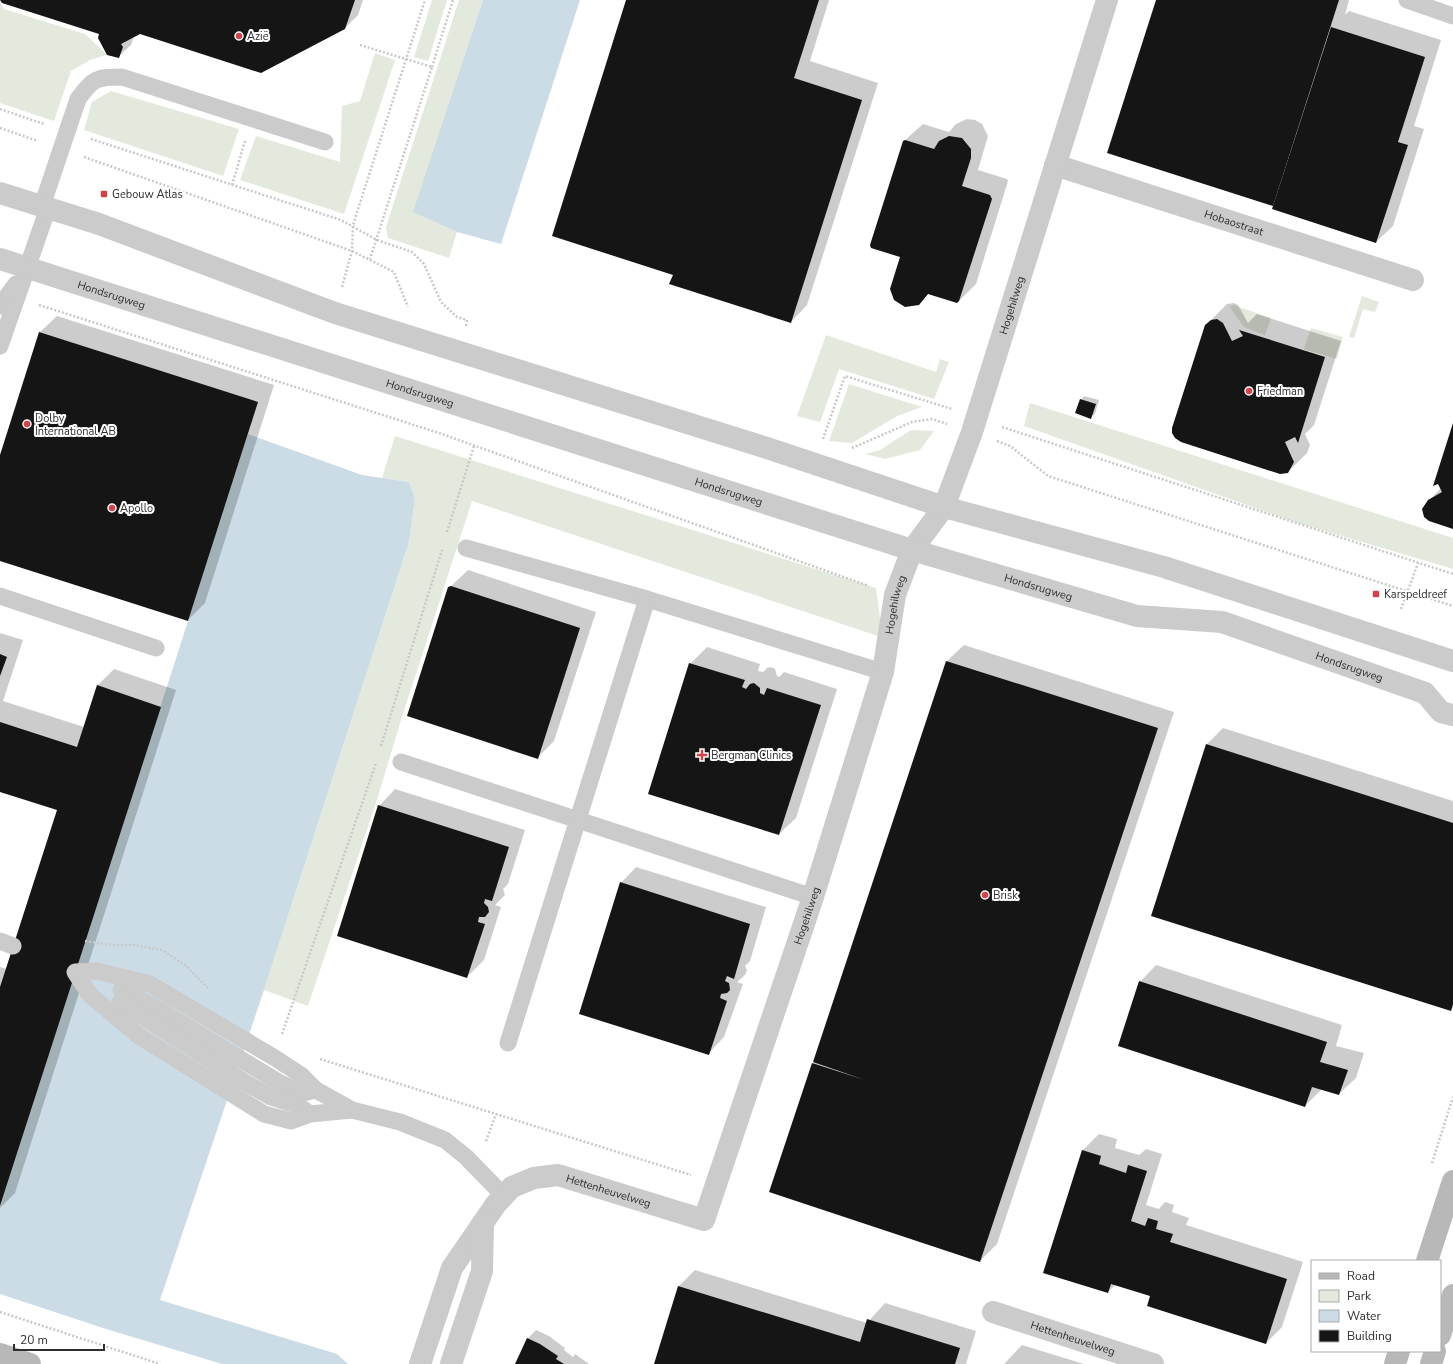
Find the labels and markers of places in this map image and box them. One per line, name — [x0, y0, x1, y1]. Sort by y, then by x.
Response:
place label: Azië — [247, 29, 269, 44]
marker: Azië — [234, 31, 244, 41]
place label: Gebouw Atlas — [112, 187, 183, 202]
marker: Gebouw Atlas — [99, 189, 109, 199]
place label: Friedman — [1257, 384, 1303, 399]
marker: Friedman — [1244, 386, 1254, 396]
place label: Dolby International AB — [35, 411, 116, 439]
marker: Dolby International AB — [22, 419, 32, 429]
place label: Apollo — [120, 501, 153, 516]
marker: Apollo — [107, 503, 117, 513]
place label: Karspeldreef — [1384, 587, 1447, 602]
marker: Karspeldreef — [1371, 589, 1381, 599]
place label: Bergman Clinics — [711, 748, 791, 763]
marker: Bergman Clinics — [696, 749, 708, 761]
place label: Brisk — [993, 888, 1018, 903]
marker: Brisk — [980, 890, 990, 900]

